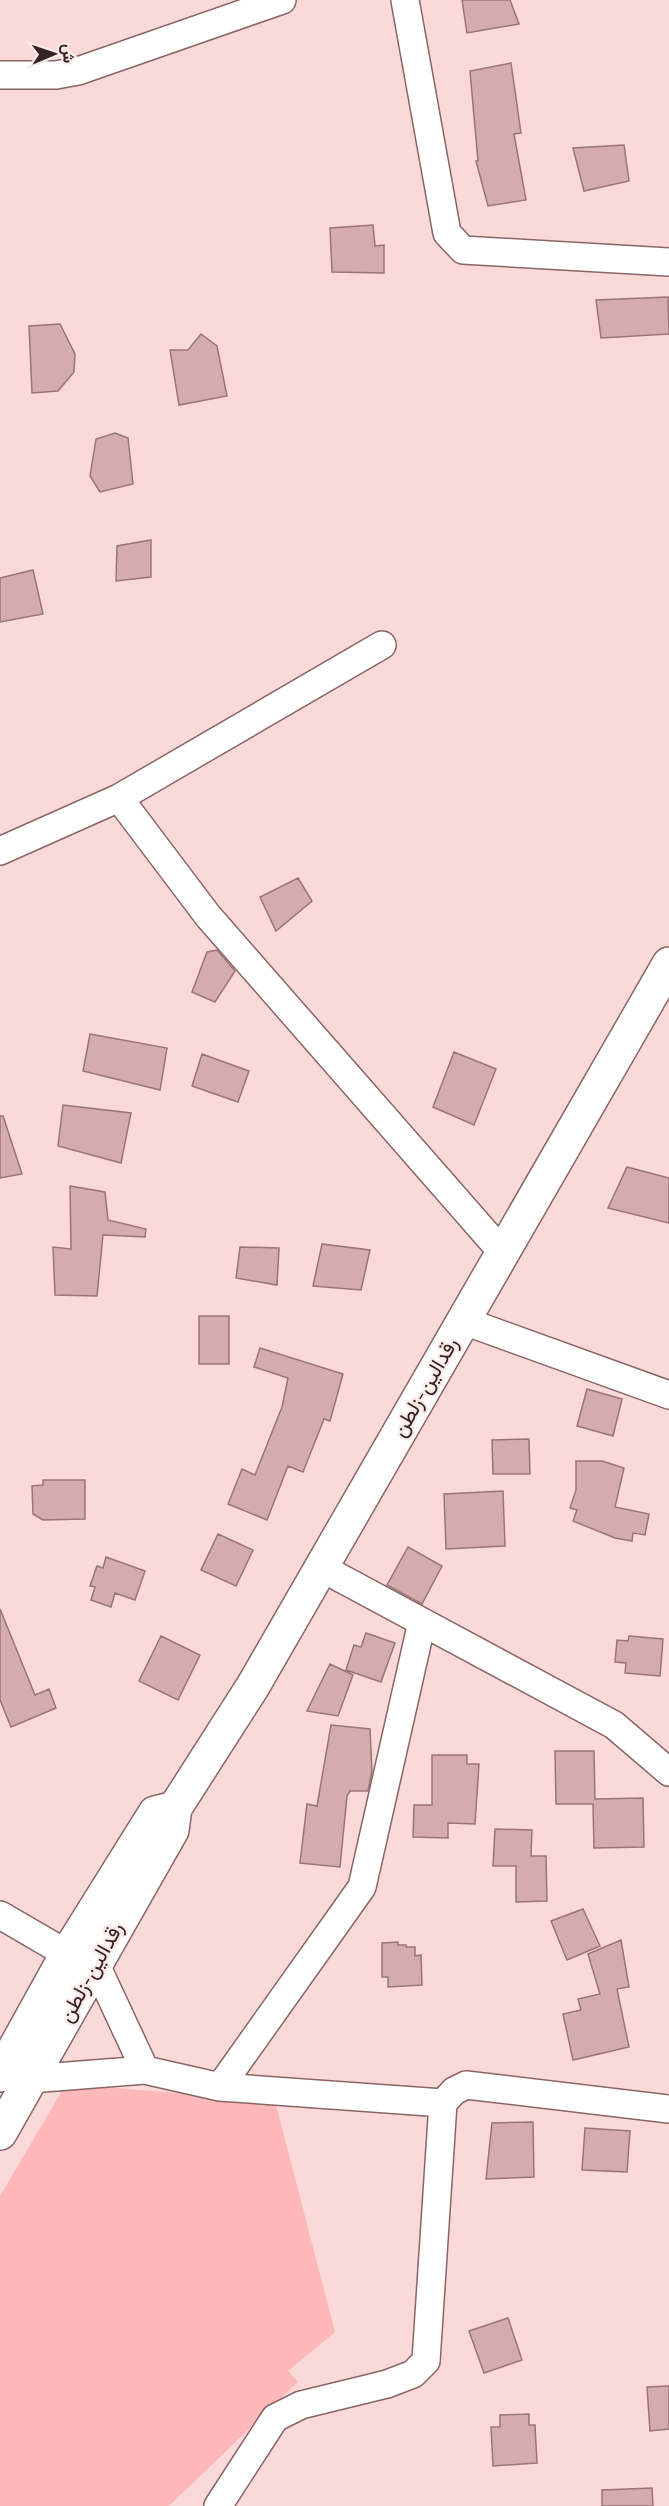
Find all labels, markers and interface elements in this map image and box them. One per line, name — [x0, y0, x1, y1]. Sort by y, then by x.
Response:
north arrow — [24, 24, 84, 84]
text: ش — [57, 44, 79, 64]
street label: رقدالين-زلطن — [385, 1332, 465, 1442]
street label: رقدالين-زلطن — [52, 1917, 130, 2027]

